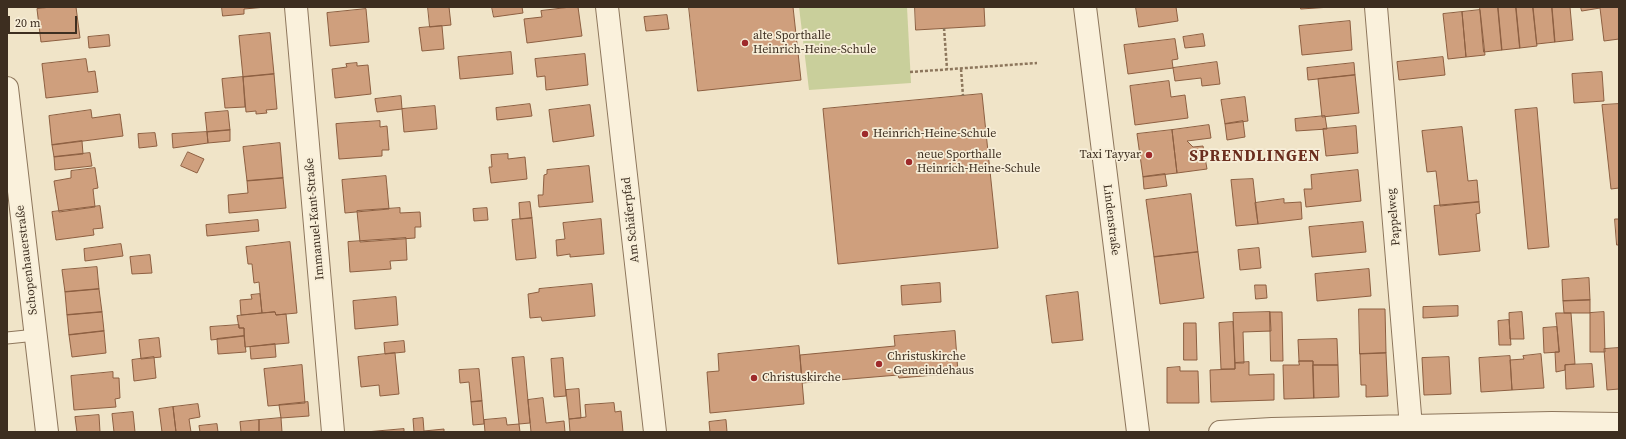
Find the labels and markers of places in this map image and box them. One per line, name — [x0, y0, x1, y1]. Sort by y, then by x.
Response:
place label: alte Sporthalle Heinrich-Heine-Schule — [753, 29, 876, 57]
marker: alte Sporthalle Heinrich-Heine-Schule — [740, 38, 750, 48]
place label: Heinrich-Heine-Schule — [873, 127, 996, 141]
marker: Heinrich-Heine-Schule — [860, 129, 870, 139]
place label: neue Sporthalle Heinrich-Heine-Schule — [917, 148, 1040, 176]
place label: Taxi Tayyar — [1079, 148, 1141, 162]
marker: Taxi Tayyar — [1144, 150, 1154, 160]
marker: neue Sporthalle Heinrich-Heine-Schule — [904, 157, 914, 167]
place label: Christuskirche - Gemeindehaus — [887, 350, 974, 378]
marker: Christuskirche - Gemeindehaus — [874, 359, 884, 369]
place label: Christuskirche — [762, 371, 841, 385]
marker: Christuskirche — [749, 373, 759, 383]

